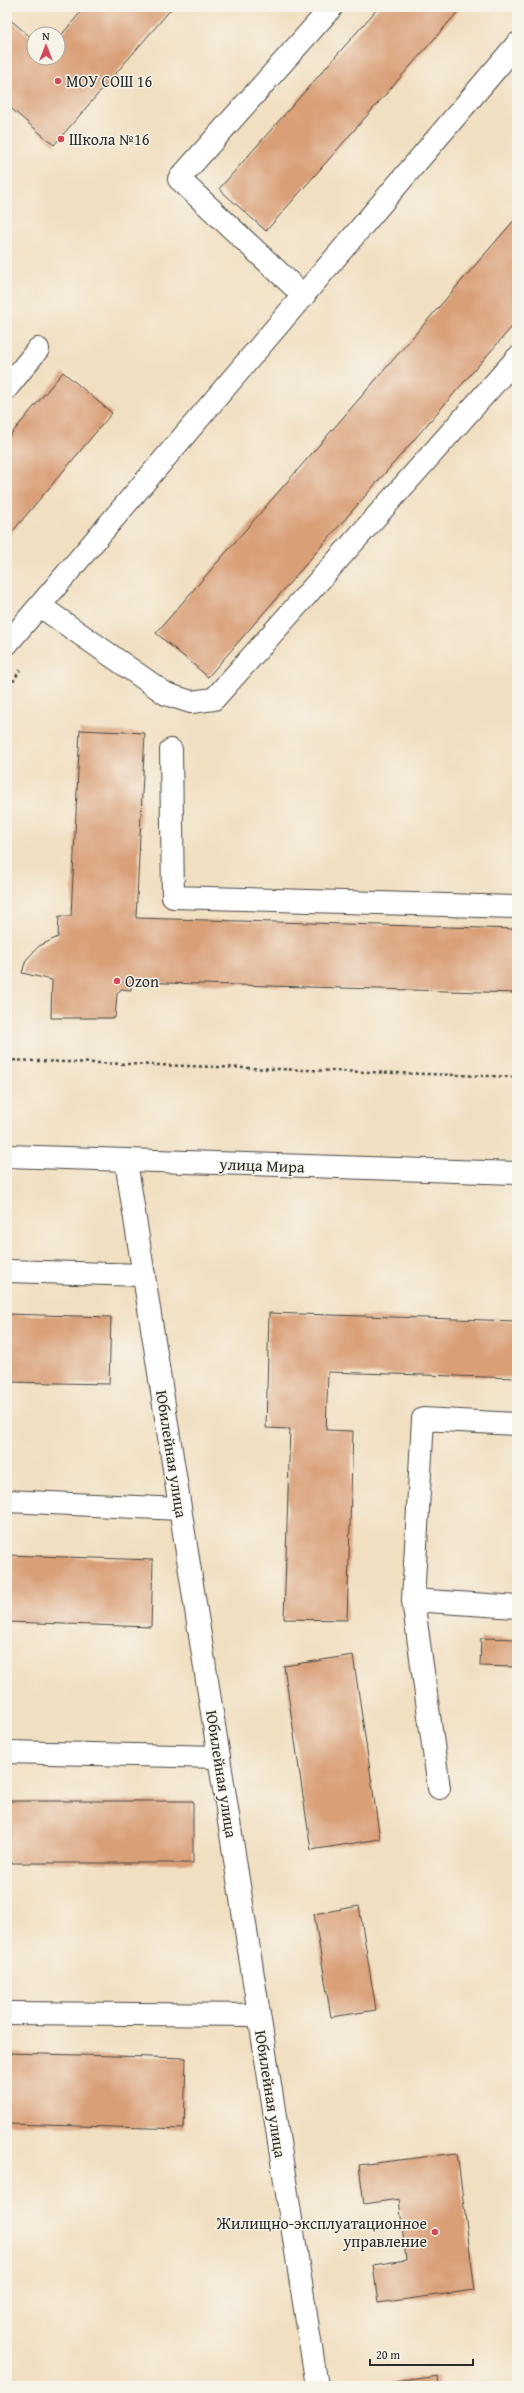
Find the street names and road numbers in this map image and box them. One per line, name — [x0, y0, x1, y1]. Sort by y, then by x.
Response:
street label: улица Мира — [218, 1151, 305, 1178]
street label: Юбилейная улица — [150, 1388, 194, 1520]
street label: Юбилейная улица — [200, 1708, 244, 1840]
street label: Юбилейная улица — [249, 2028, 293, 2160]

